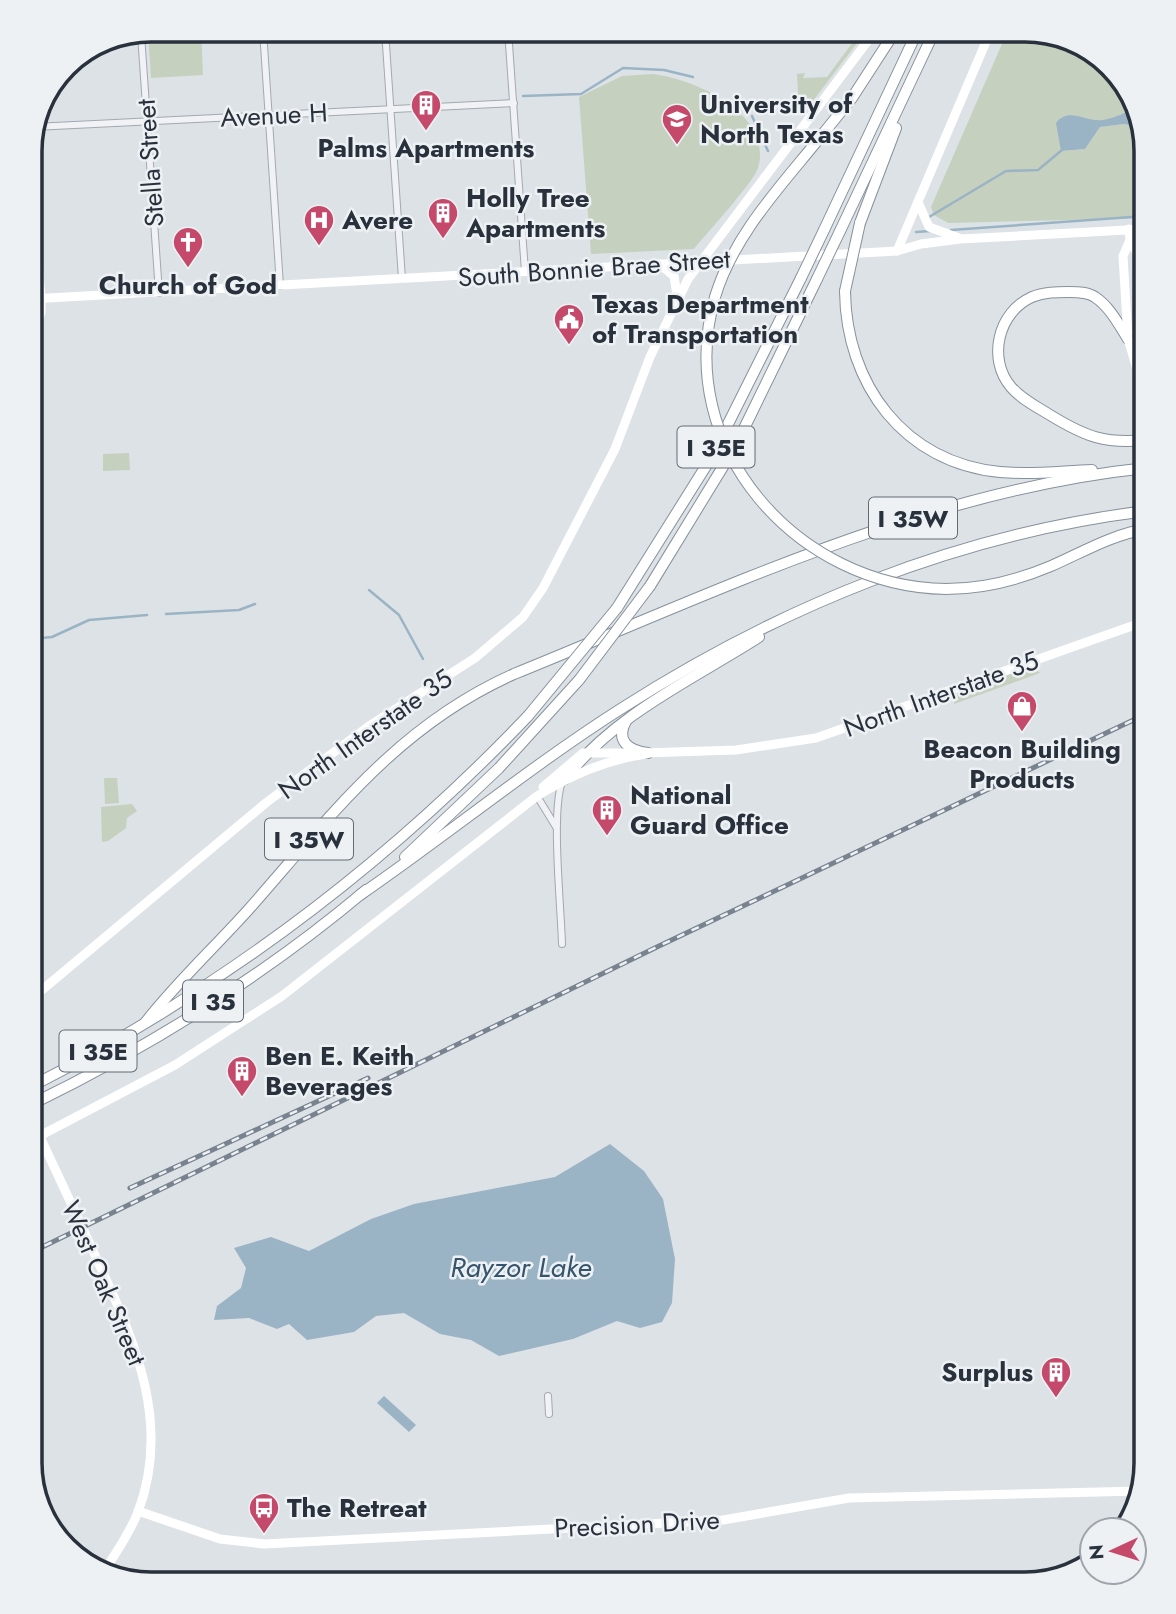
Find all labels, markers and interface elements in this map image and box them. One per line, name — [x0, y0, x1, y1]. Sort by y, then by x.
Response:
place label: University of North Texas — [700, 85, 853, 153]
building icon: Palms Apartments — [409, 88, 443, 132]
street label: Avenue H — [219, 93, 329, 137]
street label: Stella Street — [127, 97, 173, 228]
school or university icon: University of North Texas — [660, 102, 694, 146]
place label: Palms Apartments — [318, 129, 535, 167]
place label: Holly Tree Apartments — [465, 179, 606, 247]
building icon: Holly Tree Apartments — [426, 196, 460, 240]
place label: Avere — [341, 201, 413, 239]
hospital icon: Avere — [302, 203, 336, 247]
church icon: Church of God — [171, 225, 205, 269]
street label: South Bonnie Brae Street — [457, 239, 732, 296]
place label: Church of God — [99, 266, 277, 304]
place label: Texas Department of Transportation — [592, 285, 809, 353]
public building icon: Texas Department of Transportation — [552, 302, 586, 346]
road number: I 35E — [678, 426, 754, 467]
road number: I 35W — [869, 498, 957, 538]
street label: North Interstate 35 — [838, 641, 1044, 747]
street label: North Interstate 35 — [270, 660, 460, 808]
shop icon: Beacon Building Products — [1005, 689, 1039, 733]
place label: Beacon Building Products — [923, 730, 1121, 798]
place label: National Guard Office — [630, 776, 789, 844]
building icon: National Guard Office — [590, 793, 624, 837]
road number: I 35W — [265, 818, 353, 860]
road number: I 35 — [183, 981, 243, 1021]
road number: I 35E — [60, 1030, 136, 1072]
place label: Ben E. Keith Beverages — [265, 1037, 414, 1105]
building icon: Ben E. Keith Beverages — [225, 1054, 259, 1098]
street label: West Oak Street — [52, 1195, 156, 1372]
water label: Rayzor Lake — [450, 1247, 592, 1288]
place label: Surplus — [941, 1353, 1033, 1391]
building icon: Surplus — [1039, 1355, 1073, 1399]
place label: The Retreat — [287, 1489, 427, 1527]
bus stop icon: The Retreat — [247, 1491, 281, 1535]
street label: Precision Drive — [553, 1501, 721, 1547]
north arrow — [1078, 1516, 1148, 1586]
text: N — [1083, 1544, 1111, 1561]

